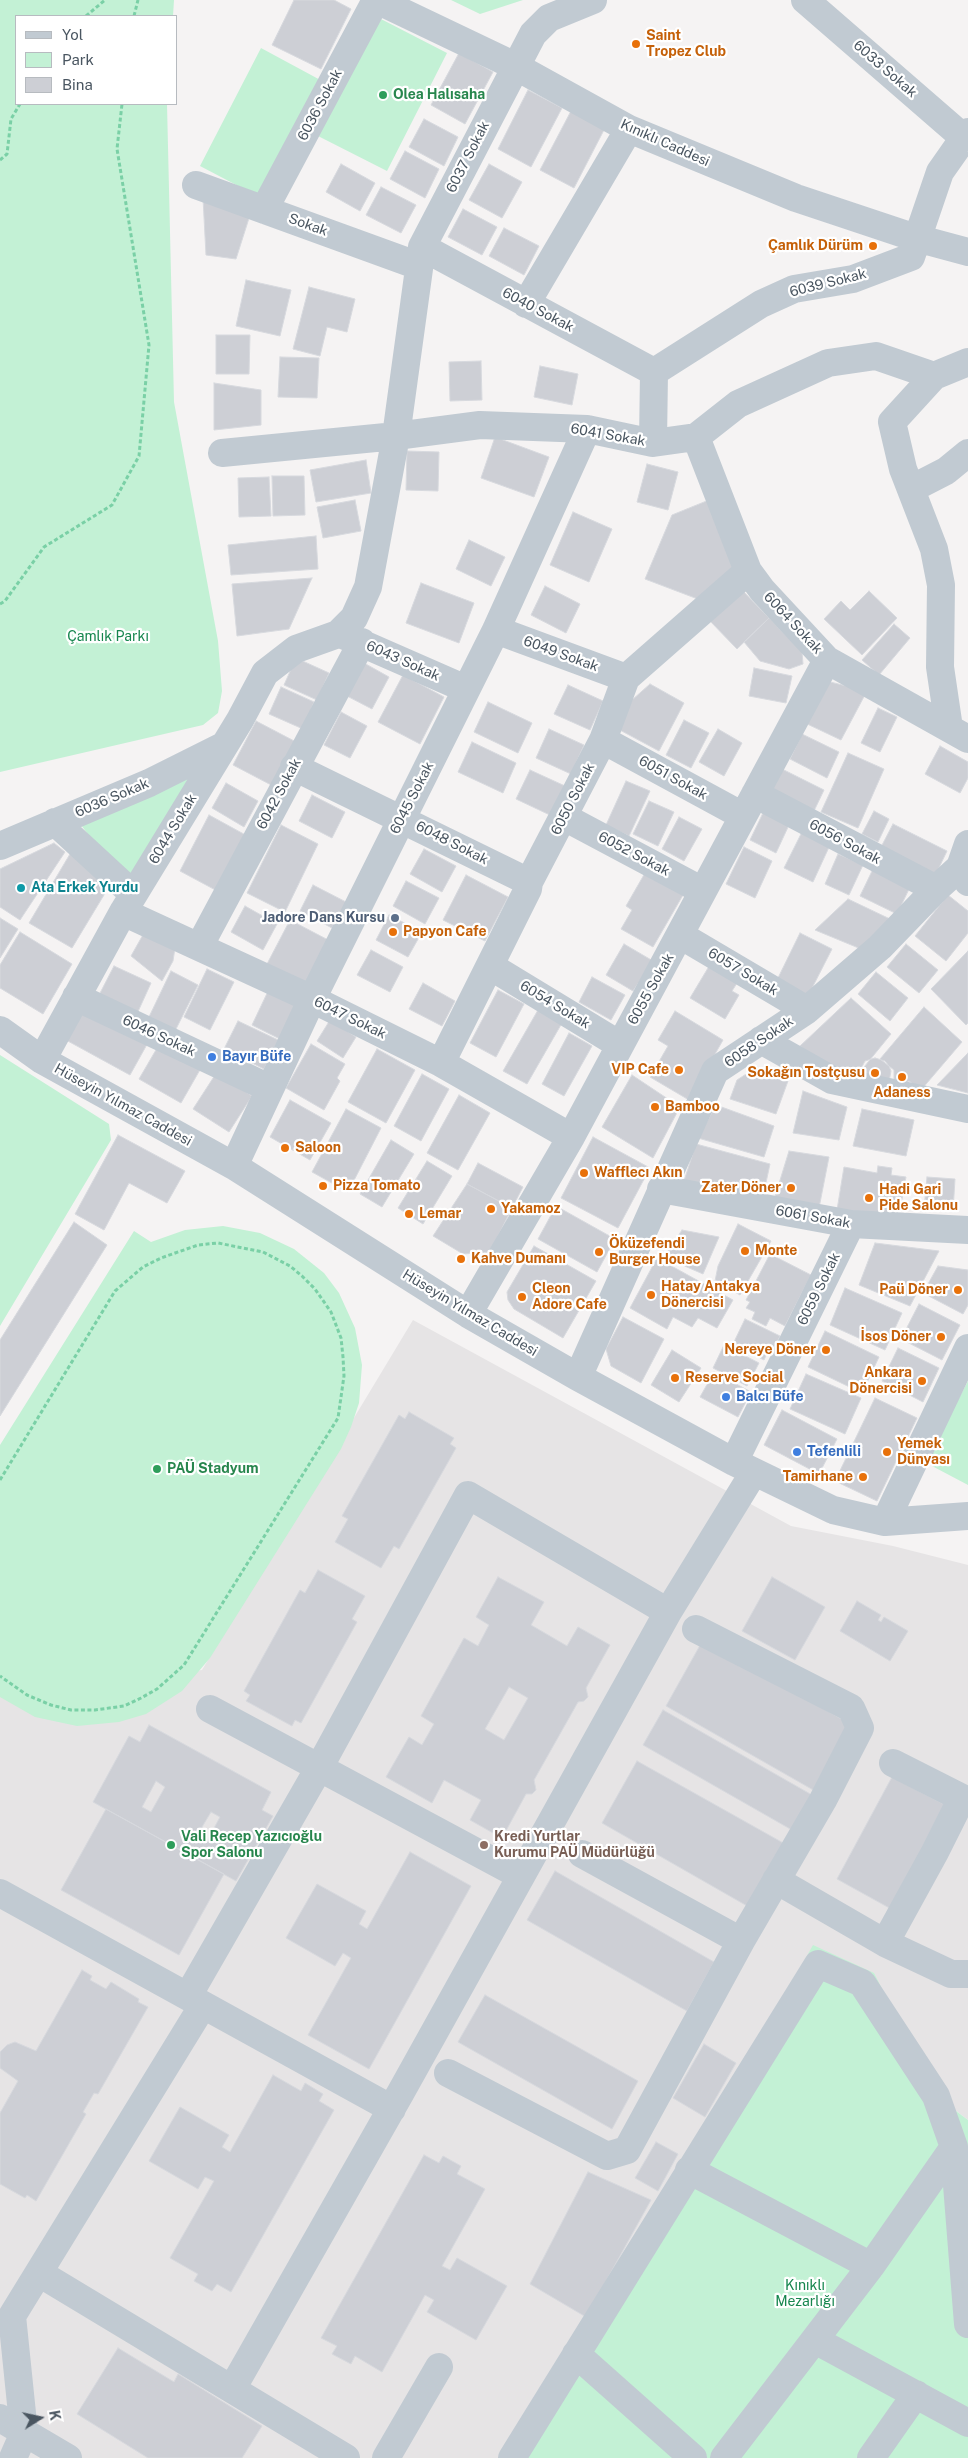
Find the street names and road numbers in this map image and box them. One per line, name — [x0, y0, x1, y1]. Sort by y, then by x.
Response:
street label: 6033 Sokak — [850, 37, 920, 101]
street label: 6036 Sokak — [294, 66, 346, 144]
street label: Kınıklı Caddesi — [618, 116, 712, 170]
street label: 6037 Sokak — [443, 118, 493, 196]
street label: Sokak — [286, 210, 330, 240]
street label: 6039 Sokak — [788, 265, 868, 301]
street label: 6040 Sokak — [499, 284, 577, 336]
street label: 6041 Sokak — [569, 420, 647, 450]
street label: 6064 Sokak — [760, 589, 826, 657]
street label: 6049 Sokak — [521, 633, 601, 675]
street label: 6043 Sokak — [364, 637, 442, 685]
street label: 6051 Sokak — [636, 752, 710, 804]
street label: 6042 Sokak — [253, 755, 305, 833]
street label: 6045 Sokak — [387, 759, 437, 837]
street label: 6050 Sokak — [548, 760, 598, 838]
street label: 6036 Sokak — [73, 775, 151, 821]
street label: 6044 Sokak — [146, 791, 200, 867]
street label: 6056 Sokak — [806, 816, 884, 868]
street label: 6048 Sokak — [413, 818, 491, 868]
street label: 6052 Sokak — [595, 828, 673, 880]
street label: 6057 Sokak — [705, 945, 781, 999]
street label: 6055 Sokak — [624, 950, 678, 1028]
street label: 6054 Sokak — [517, 977, 593, 1033]
street label: 6047 Sokak — [311, 993, 389, 1043]
street label: 6046 Sokak — [120, 1012, 198, 1060]
street label: 6058 Sokak — [721, 1013, 797, 1071]
street label: Hüseyin Yılmaz Caddesi — [51, 1060, 195, 1150]
street label: 6061 Sokak — [774, 1202, 852, 1232]
street label: 6059 Sokak — [794, 1250, 844, 1328]
street label: Hüseyin Yılmaz Caddesi — [399, 1266, 541, 1360]

